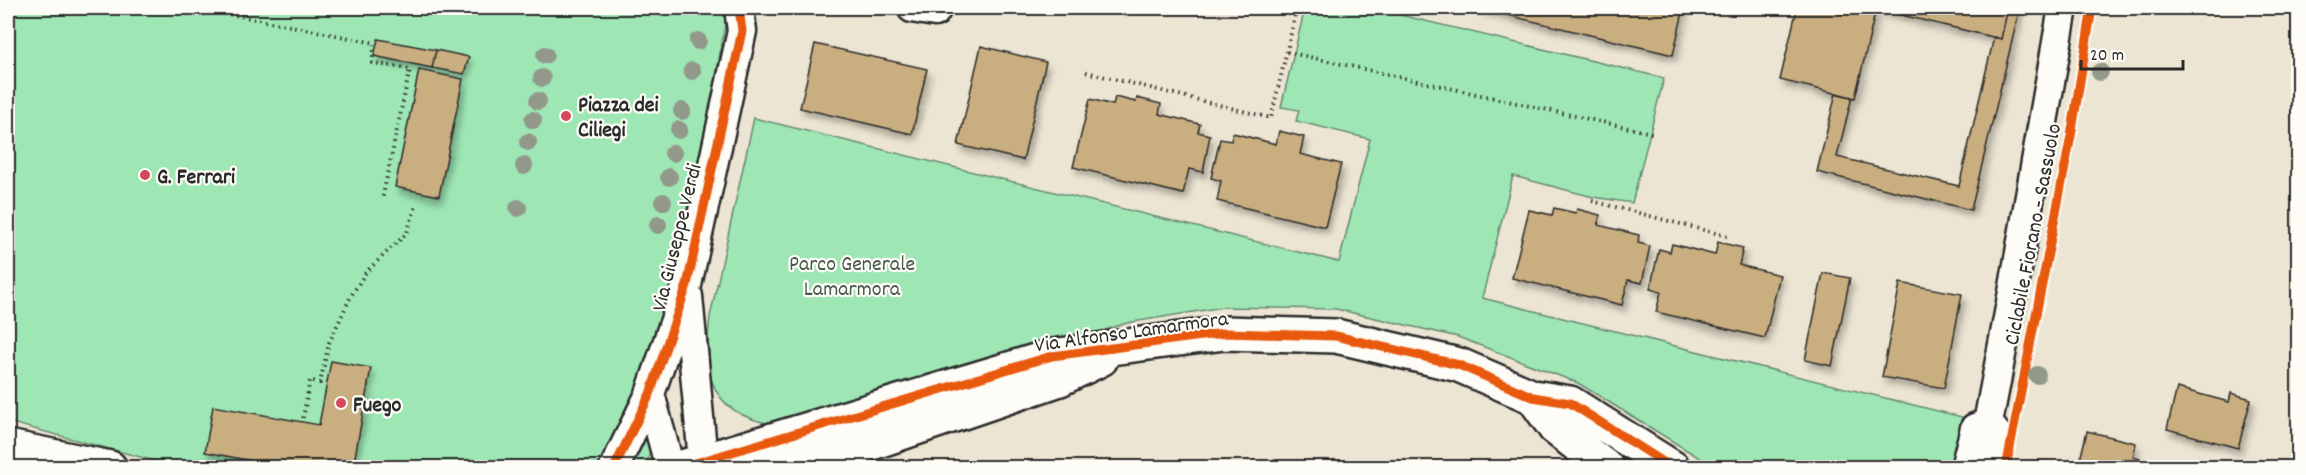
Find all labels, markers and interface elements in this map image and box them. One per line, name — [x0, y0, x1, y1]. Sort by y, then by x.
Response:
scale bar — [2081, 33, 2183, 71]
text: 20 m — [2090, 44, 2124, 69]
place label: Piazza dei Ciliegi — [578, 91, 658, 147]
marker: Piazza dei Ciliegi — [559, 109, 573, 123]
street label: Ciclabile Fiorano - Sassuolo — [1998, 121, 2071, 348]
street label: Via Giuseppe Verdi — [645, 161, 712, 315]
place label: G. Ferrari — [157, 163, 235, 194]
marker: G. Ferrari — [138, 168, 152, 182]
park label: Parco Generale Lamarmora — [789, 250, 915, 306]
street label: Via Alfonso Lamarmora — [1033, 304, 1231, 362]
place label: Fuego — [353, 391, 402, 422]
marker: Fuego — [334, 396, 348, 410]

